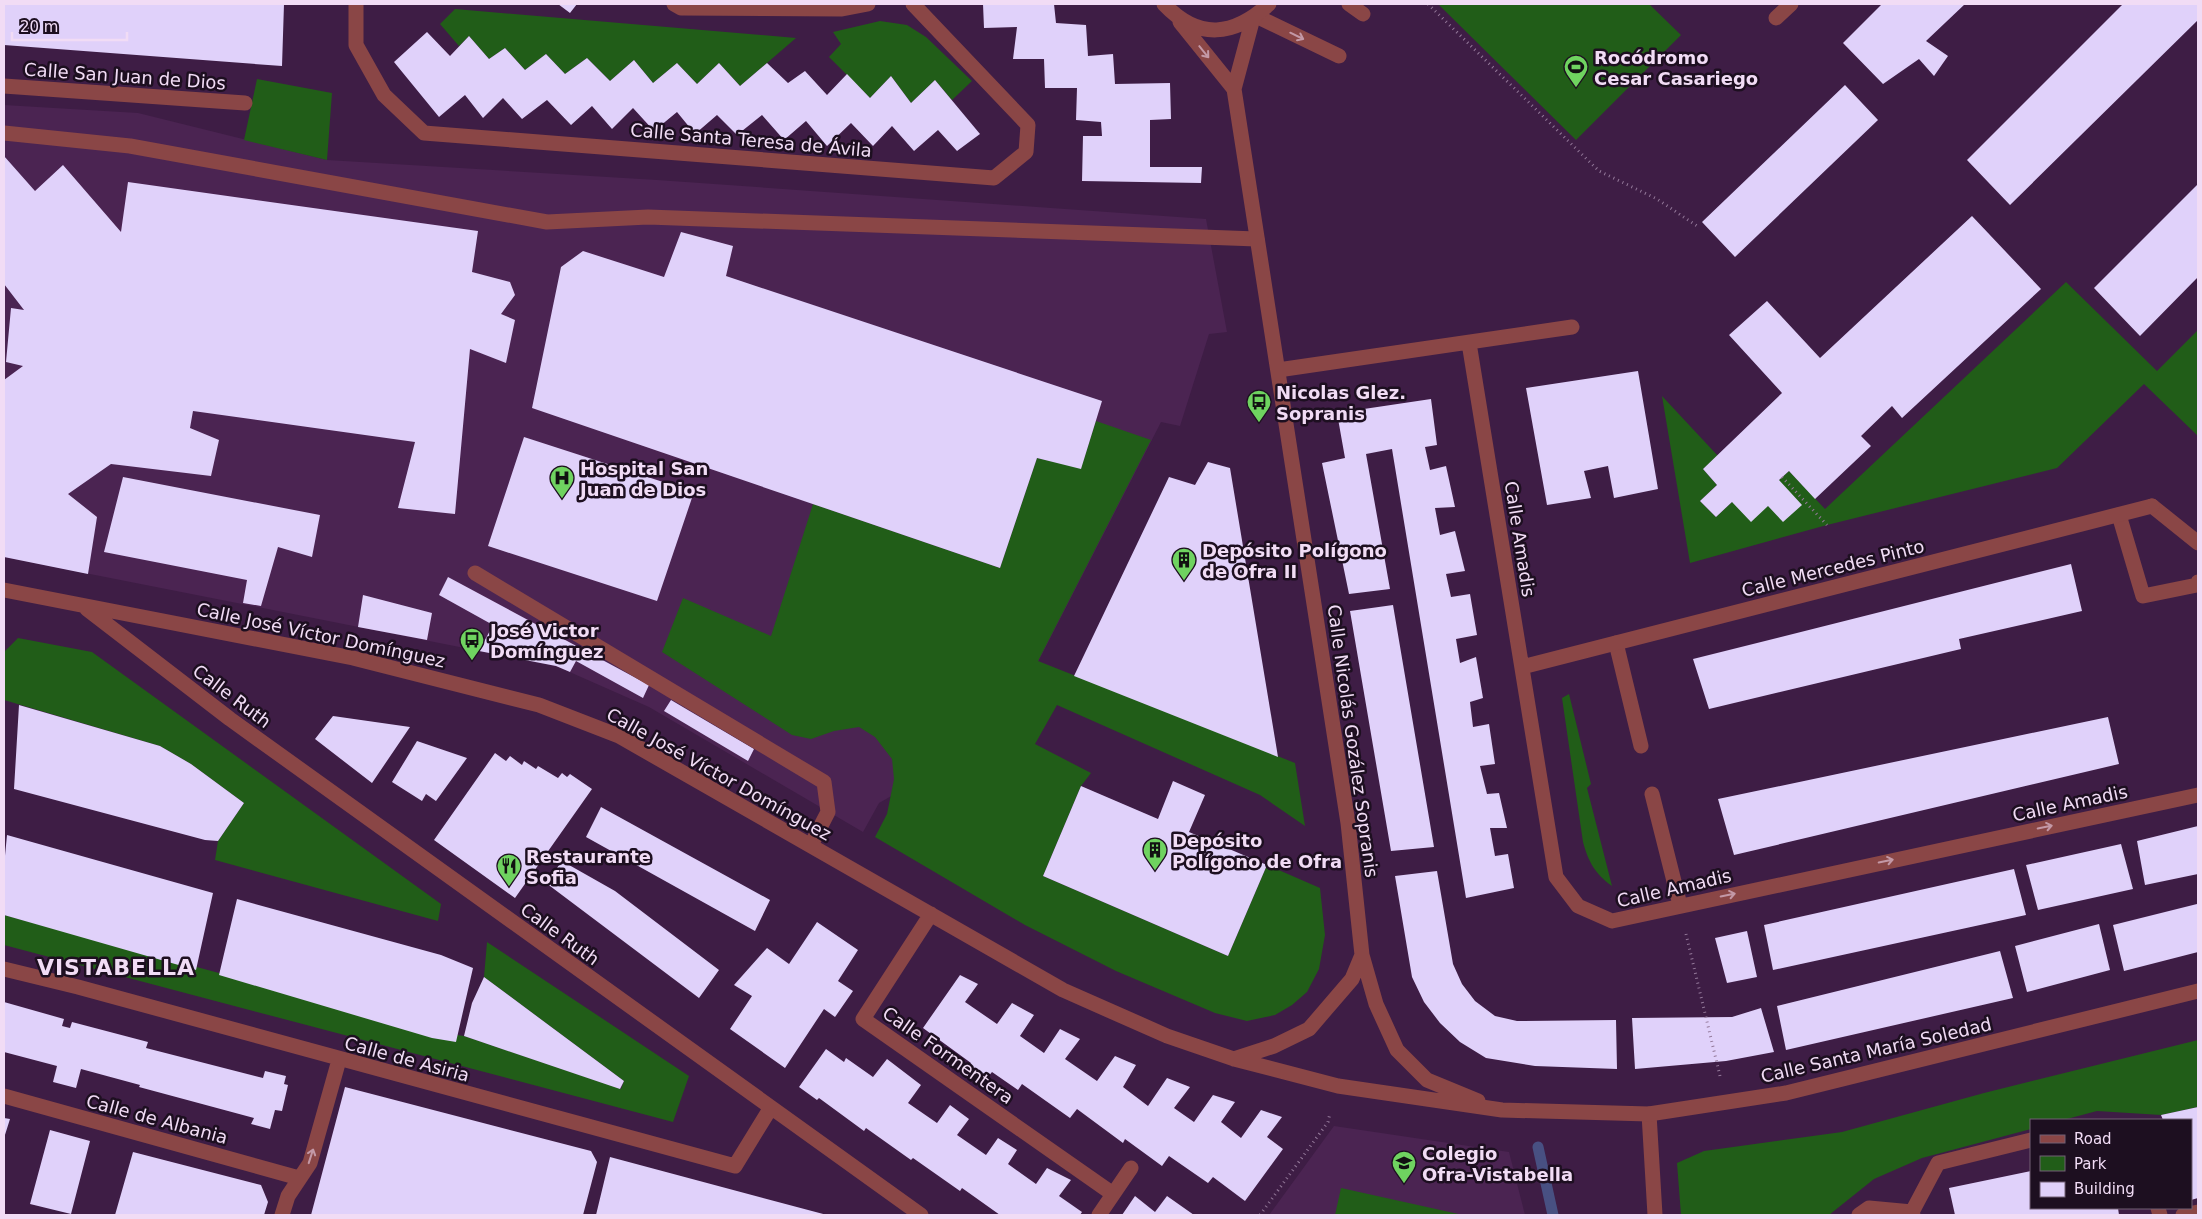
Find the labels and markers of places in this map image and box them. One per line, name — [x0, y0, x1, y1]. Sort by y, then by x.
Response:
place label: Rocódromo Cesar Casariego — [1594, 47, 1758, 89]
sports icon: Rocódromo Cesar Casariego — [1563, 54, 1589, 88]
place label: Nicolas Glez. Sopranis — [1276, 382, 1406, 424]
bus stop icon: Nicolas Glez. Sopranis — [1246, 389, 1272, 423]
place label: Hospital San Juan de Dios — [578, 458, 708, 500]
hospital icon: Hospital San Juan de Dios — [549, 465, 575, 499]
place label: Depósito Polígono de Ofra II — [1202, 540, 1387, 582]
building icon: Depósito Polígono de Ofra II — [1171, 547, 1197, 581]
place label: José Victor Domínguez — [488, 620, 603, 662]
bus stop icon: José Victor Domínguez — [459, 627, 485, 661]
place label: Depósito Polígono de Ofra — [1172, 830, 1342, 872]
building icon: Depósito Polígono de Ofra — [1142, 837, 1168, 871]
place label: Restaurante Sofia — [526, 846, 651, 888]
restaurant icon: Restaurante Sofia — [496, 853, 522, 887]
place label: Colegio Ofra-Vistabella — [1422, 1143, 1573, 1185]
school or university icon: Colegio Ofra-Vistabella — [1391, 1150, 1417, 1184]

